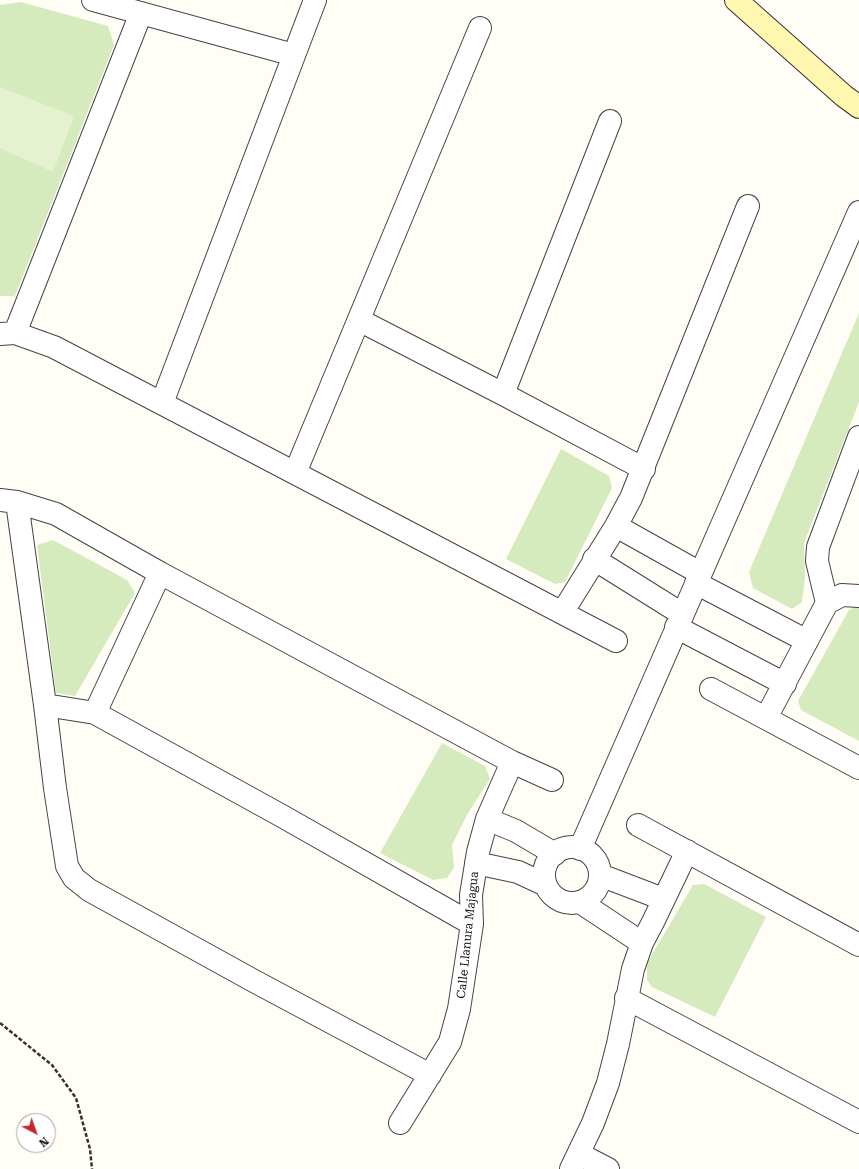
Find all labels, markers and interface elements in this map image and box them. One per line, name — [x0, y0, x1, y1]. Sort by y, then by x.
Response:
street label: Calle Llanura Majagua — [454, 871, 482, 999]
north arrow — [16, 1113, 56, 1153]
text: N — [36, 1134, 51, 1149]

